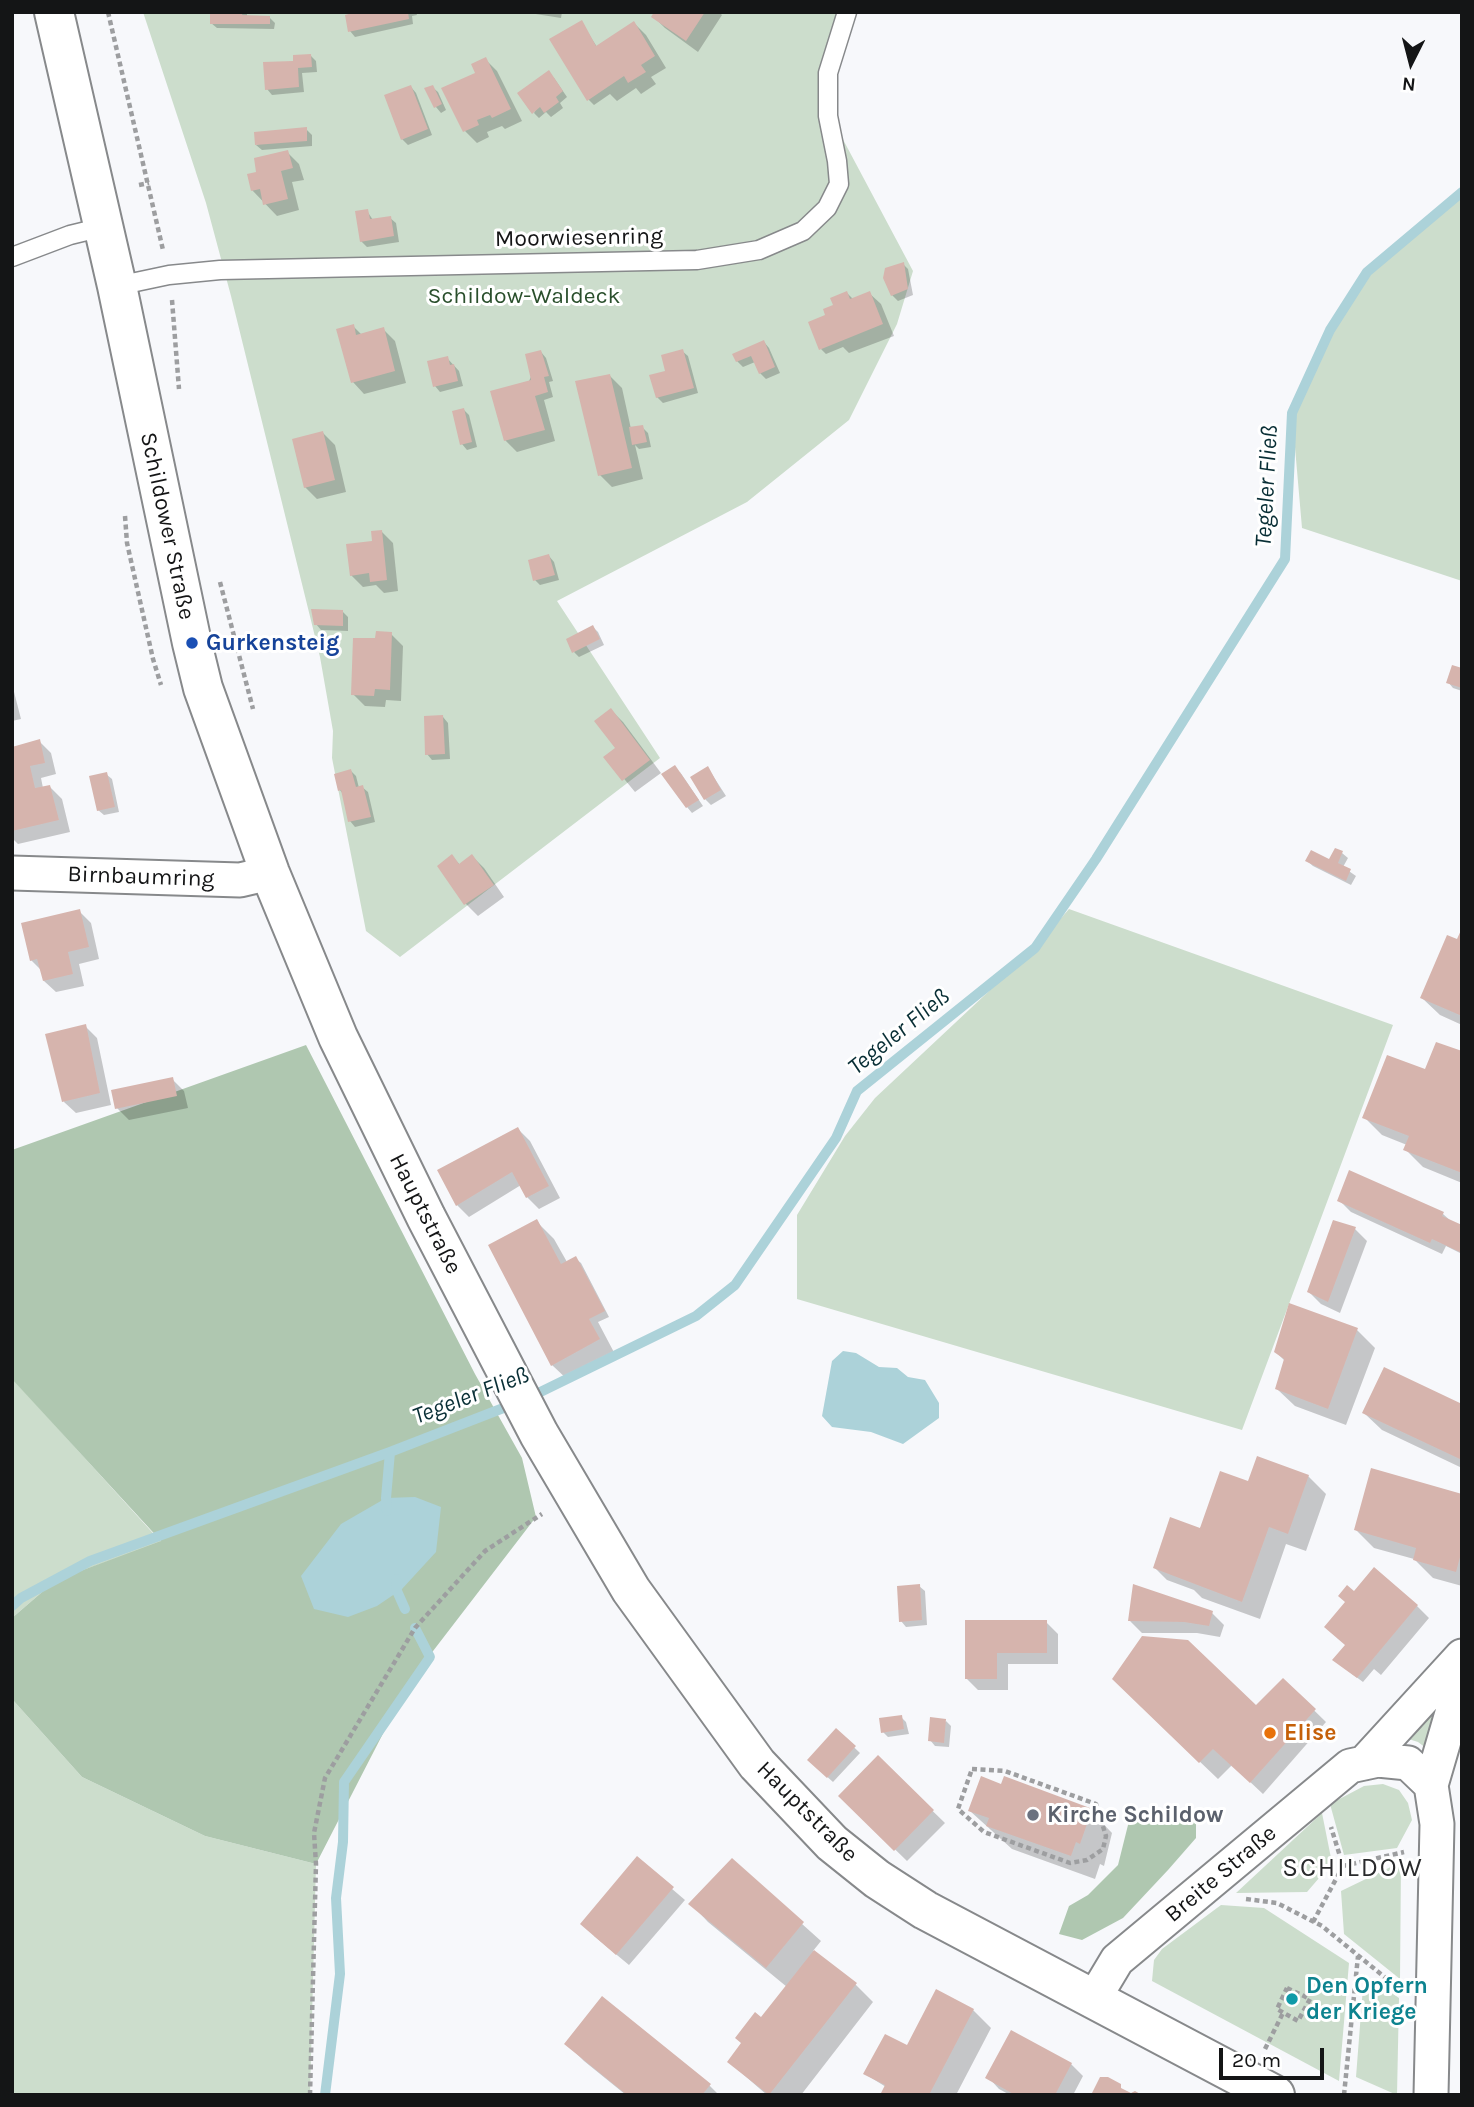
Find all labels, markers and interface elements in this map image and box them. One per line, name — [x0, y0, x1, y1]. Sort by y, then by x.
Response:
north arrow — [1376, 28, 1446, 98]
text: N — [1401, 72, 1417, 96]
street label: Moorwiesenring — [495, 223, 663, 253]
park label: Schildow-Waldeck — [427, 282, 621, 310]
water label: Tegeler Fließ — [1249, 424, 1285, 548]
street label: Schildower Straße — [134, 430, 200, 622]
place label: Gurkensteig — [206, 629, 339, 657]
marker: Gurkensteig — [184, 635, 200, 651]
street label: Birnbaumring — [67, 861, 215, 893]
water label: Tegeler Fließ — [842, 982, 956, 1082]
street label: Hauptstraße — [383, 1149, 467, 1279]
water label: Tegeler Fließ — [409, 1361, 533, 1431]
place label: Elise — [1284, 1719, 1336, 1747]
marker: Elise — [1262, 1725, 1278, 1741]
street label: Hauptstraße — [751, 1756, 863, 1868]
place label: Kirche Schildow — [1047, 1801, 1223, 1829]
marker: Kirche Schildow — [1025, 1807, 1041, 1823]
street label: Breite Straße — [1160, 1820, 1282, 1928]
district label: SCHILDOW — [1283, 1853, 1423, 1885]
place label: Den Opfern der Kriege — [1306, 1972, 1428, 2026]
marker: Den Opfern der Kriege — [1284, 1991, 1300, 2007]
scale bar — [1222, 2034, 1327, 2078]
text: 20 m — [1232, 2048, 1281, 2072]

